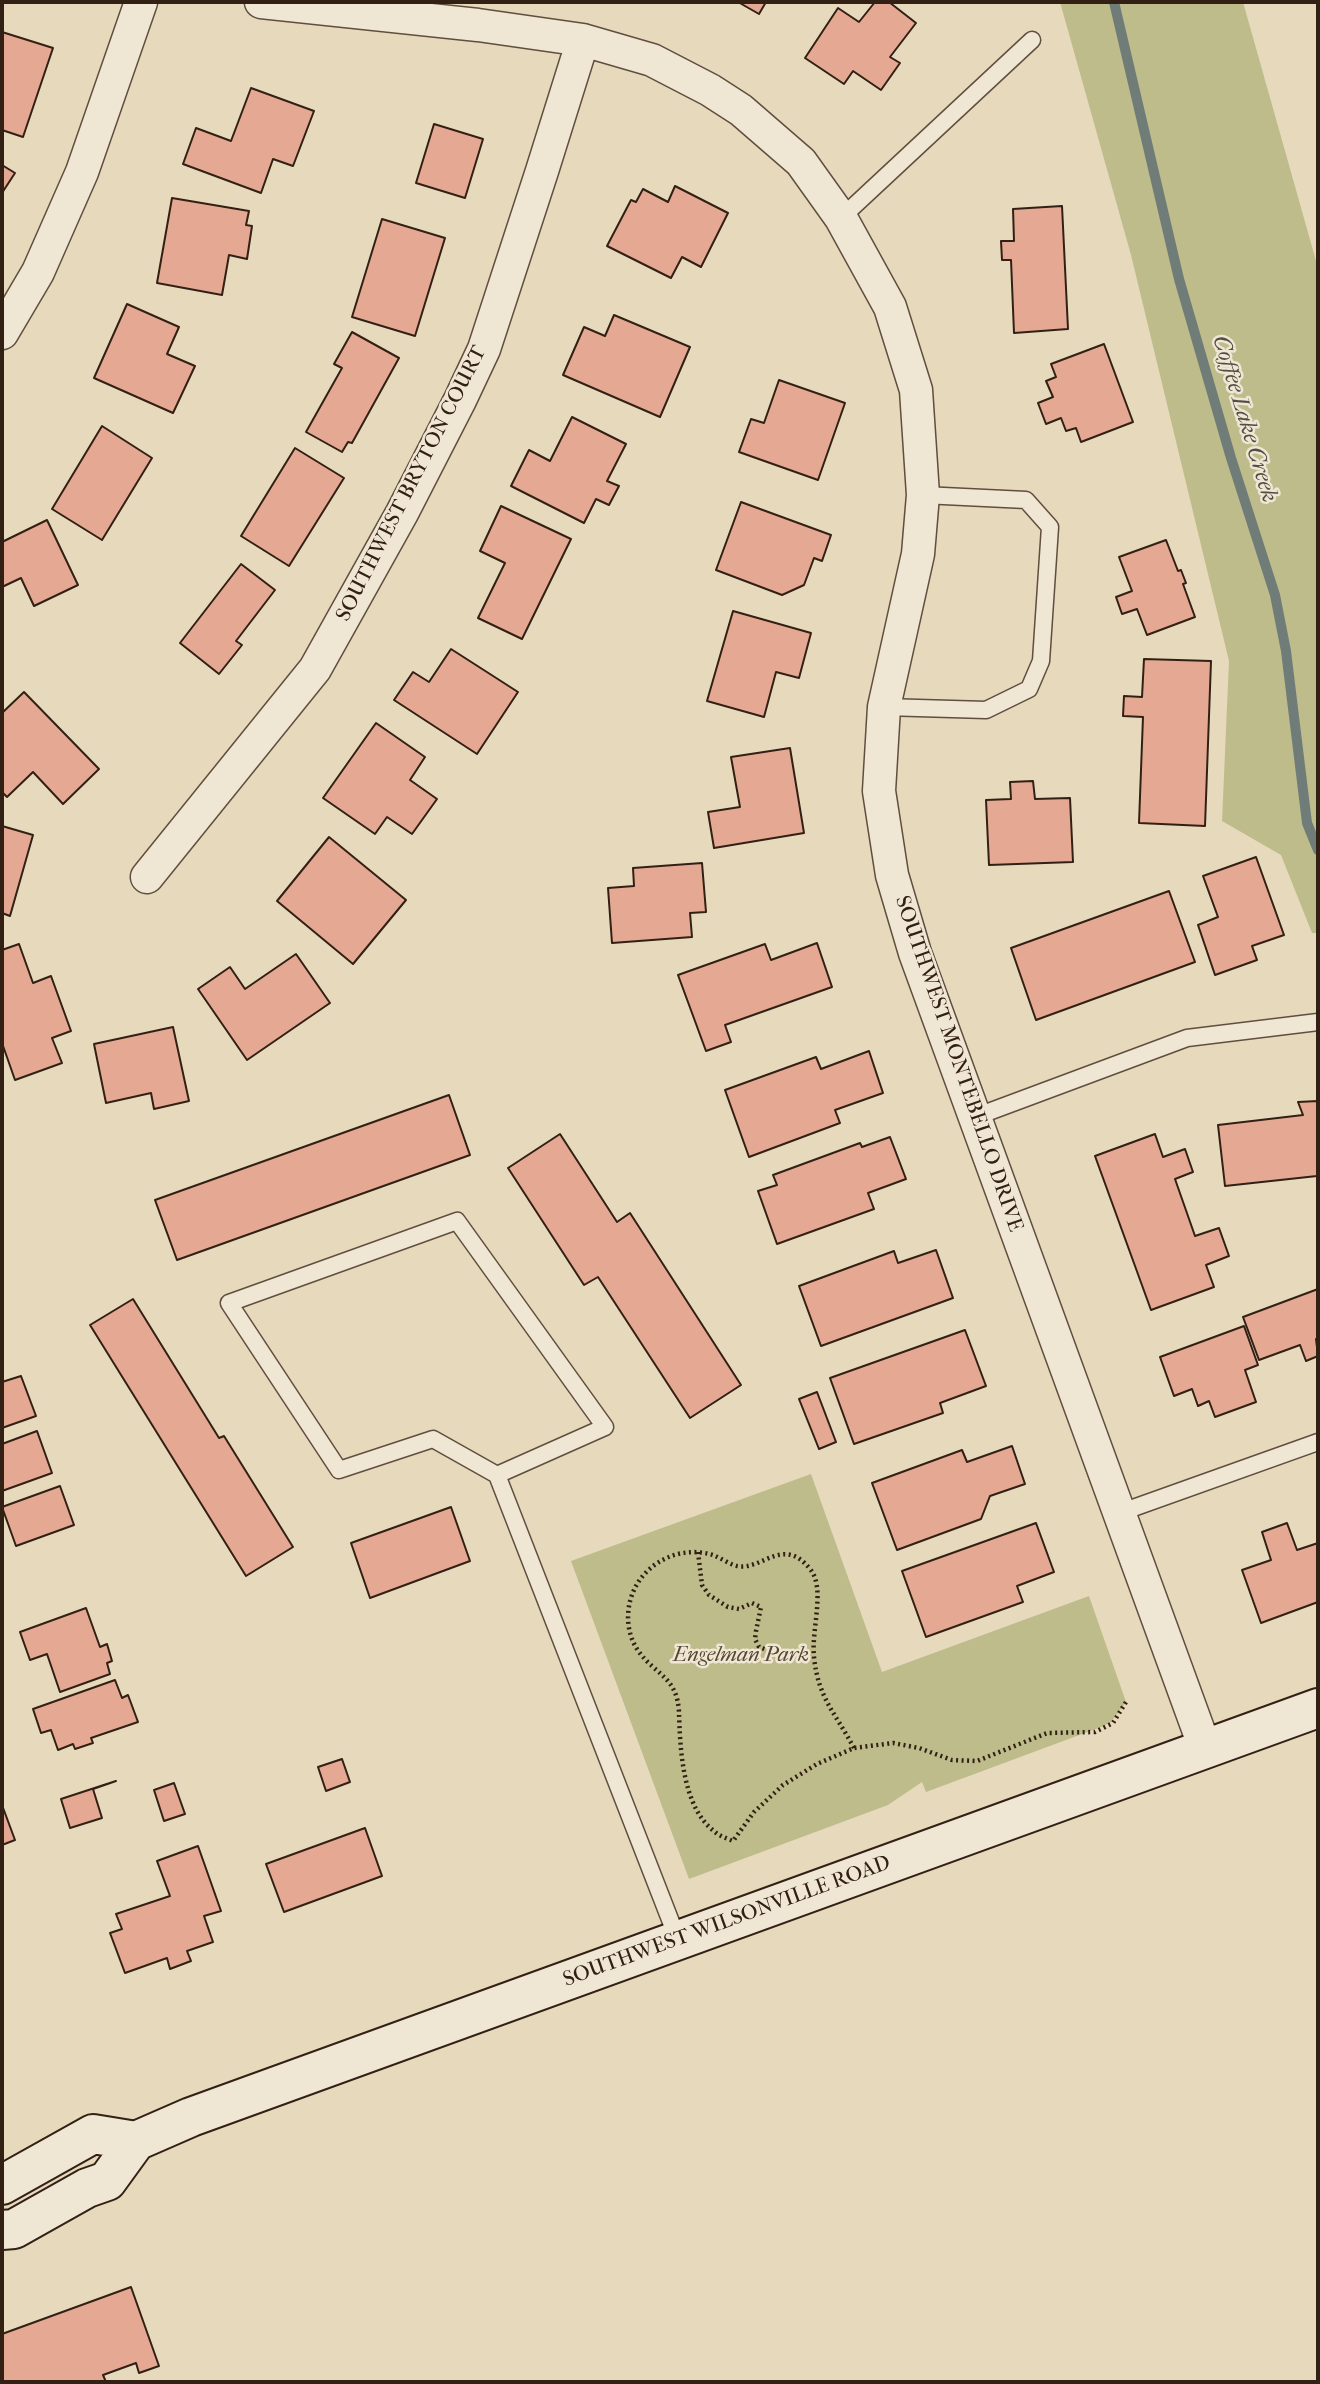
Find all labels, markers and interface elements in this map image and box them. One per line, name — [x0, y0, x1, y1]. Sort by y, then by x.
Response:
water label: Coffee Lake Creek — [1206, 332, 1282, 506]
street label: SOUTHWEST BRYTON COURT — [331, 342, 493, 626]
street label: SOUTHWEST MONTEBELLO DRIVE — [888, 893, 1028, 1235]
park label: Engelman Park — [673, 1643, 809, 1669]
street label: SOUTHWEST WILSONVILLE ROAD — [560, 1851, 894, 1993]

